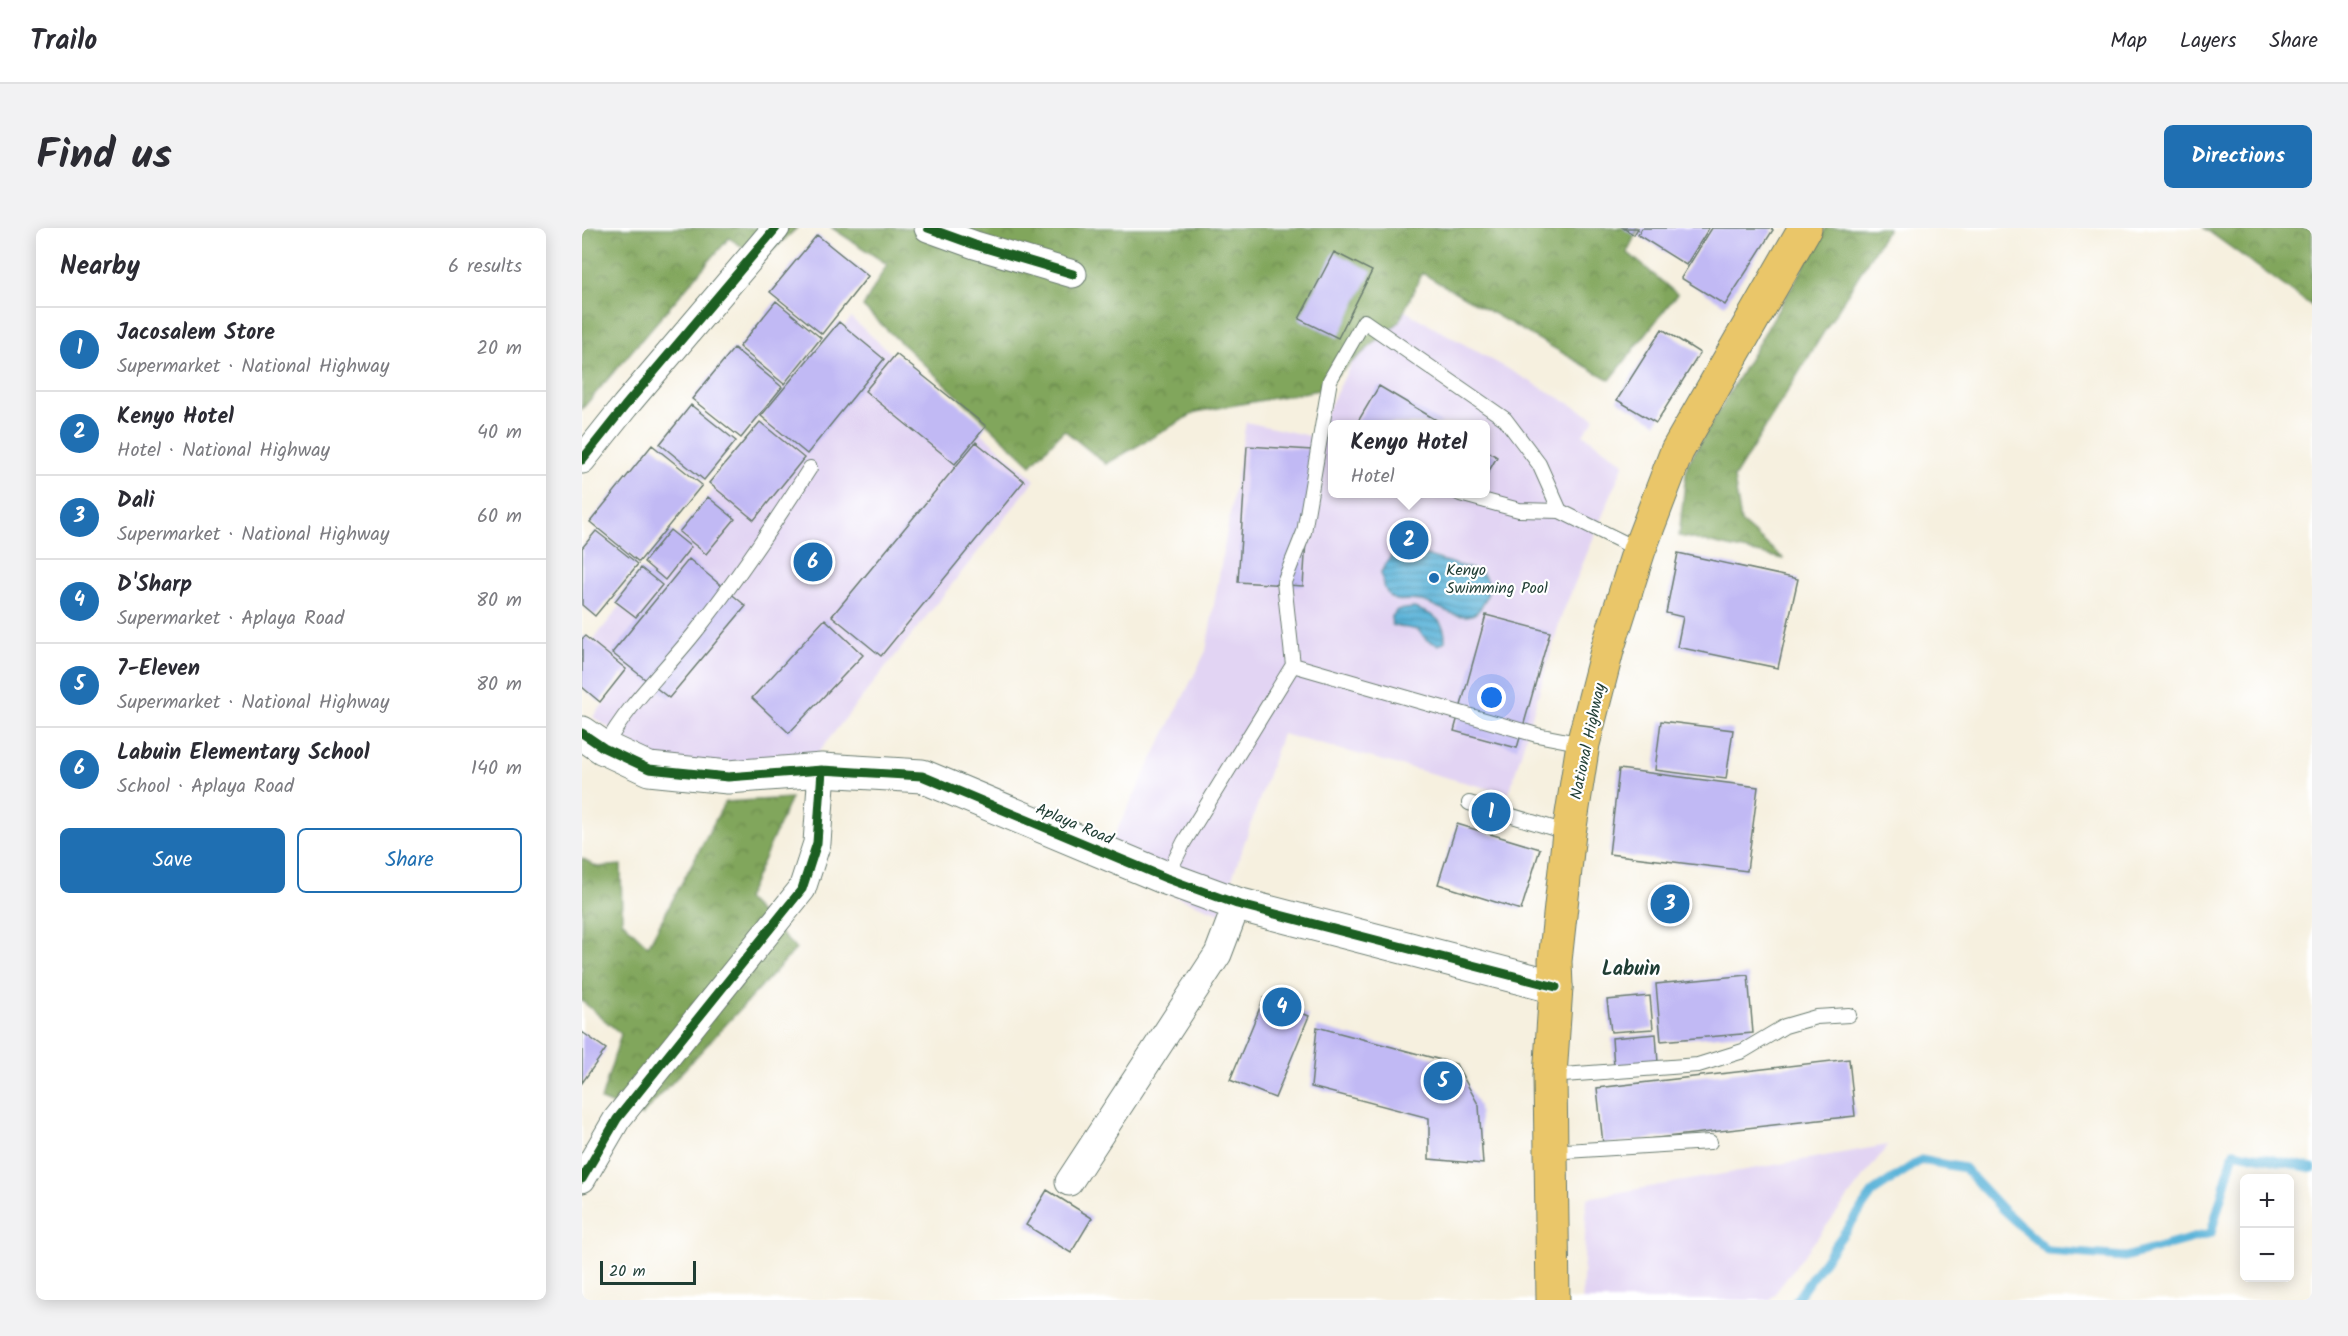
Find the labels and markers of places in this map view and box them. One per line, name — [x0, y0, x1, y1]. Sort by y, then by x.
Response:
pin: 2 — [1390, 518, 1428, 562]
pin: 6 — [794, 540, 832, 584]
place label: Kenyo Swimming Pool — [1446, 558, 1548, 601]
marker: Kenyo Swimming Pool — [1427, 571, 1441, 585]
pin: 1 — [1472, 790, 1510, 834]
pin: 3 — [1650, 882, 1690, 926]
pin: 4 — [1262, 984, 1302, 1030]
pin: 5 — [1424, 1058, 1462, 1104]

